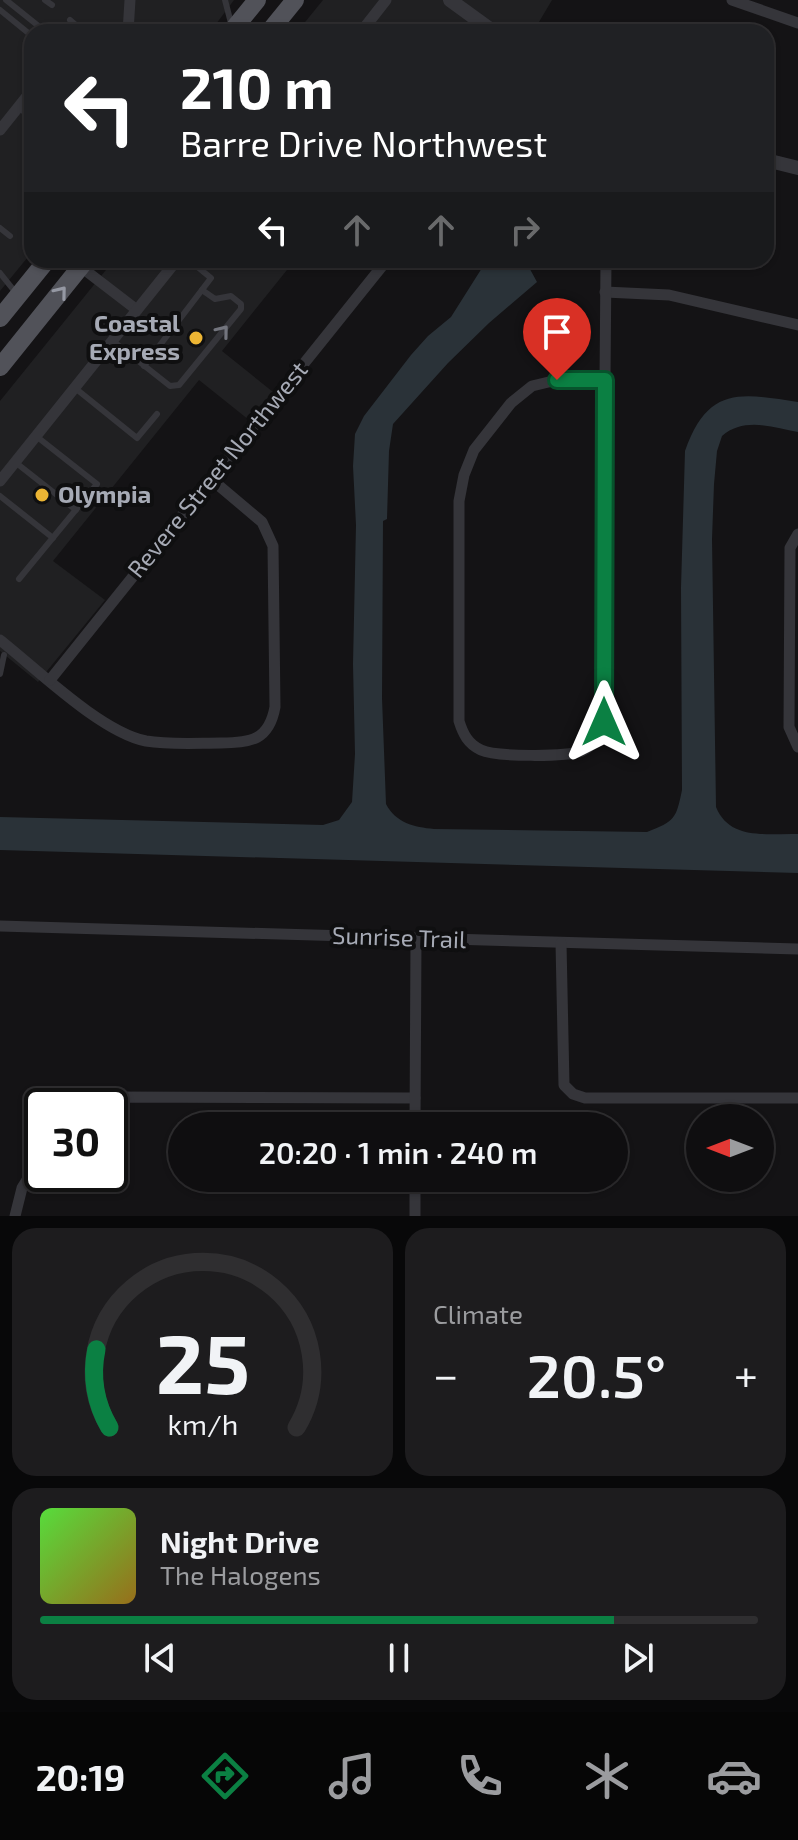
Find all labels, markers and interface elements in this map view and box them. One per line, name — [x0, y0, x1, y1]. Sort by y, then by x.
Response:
text: 210 m — [180, 53, 334, 120]
icon: left — [48, 56, 152, 160]
text: Barre Drive Northwest — [180, 121, 547, 164]
icon: left — [251, 208, 295, 252]
icon: ahead — [335, 208, 379, 252]
icon: ahead — [419, 208, 463, 252]
icon: right — [503, 208, 547, 252]
one-way arrow — [51, 286, 65, 301]
pin — [523, 298, 591, 380]
place label: Coastal Express — [89, 308, 180, 365]
icon: arrive — [535, 310, 579, 354]
one-way arrow — [213, 326, 228, 340]
marker: Coastal Express — [187, 329, 205, 347]
street label: Revere Street Northwest — [121, 355, 313, 583]
place label: Olympia — [58, 479, 151, 508]
marker: Olympia — [33, 486, 51, 504]
position arrow — [562, 680, 646, 764]
street label: Sunrise Trail — [332, 920, 467, 953]
speed limit sign: 30 — [24, 1088, 128, 1192]
north arrow — [686, 1104, 774, 1192]
map controls — [686, 1104, 774, 1192]
text: 20:20 · 1 min · 240 m — [259, 1134, 537, 1170]
text: Climate — [433, 1298, 523, 1329]
text: 25 — [155, 1311, 250, 1411]
text: 20.5° — [526, 1338, 666, 1410]
text: − — [433, 1347, 459, 1400]
text: + — [734, 1347, 758, 1400]
text: km/h — [167, 1406, 238, 1441]
text: Night Drive — [160, 1523, 319, 1559]
text: The Halogens — [160, 1559, 321, 1590]
icon: previous — [138, 1636, 182, 1680]
icon: pause — [377, 1636, 421, 1680]
icon: next — [616, 1636, 660, 1680]
icon: directions — [197, 1748, 253, 1804]
icon: music — [324, 1748, 380, 1804]
icon: phone — [452, 1748, 508, 1804]
icon: climate — [579, 1748, 635, 1804]
icon: car — [706, 1748, 762, 1804]
text: 20:19 — [36, 1755, 125, 1798]

